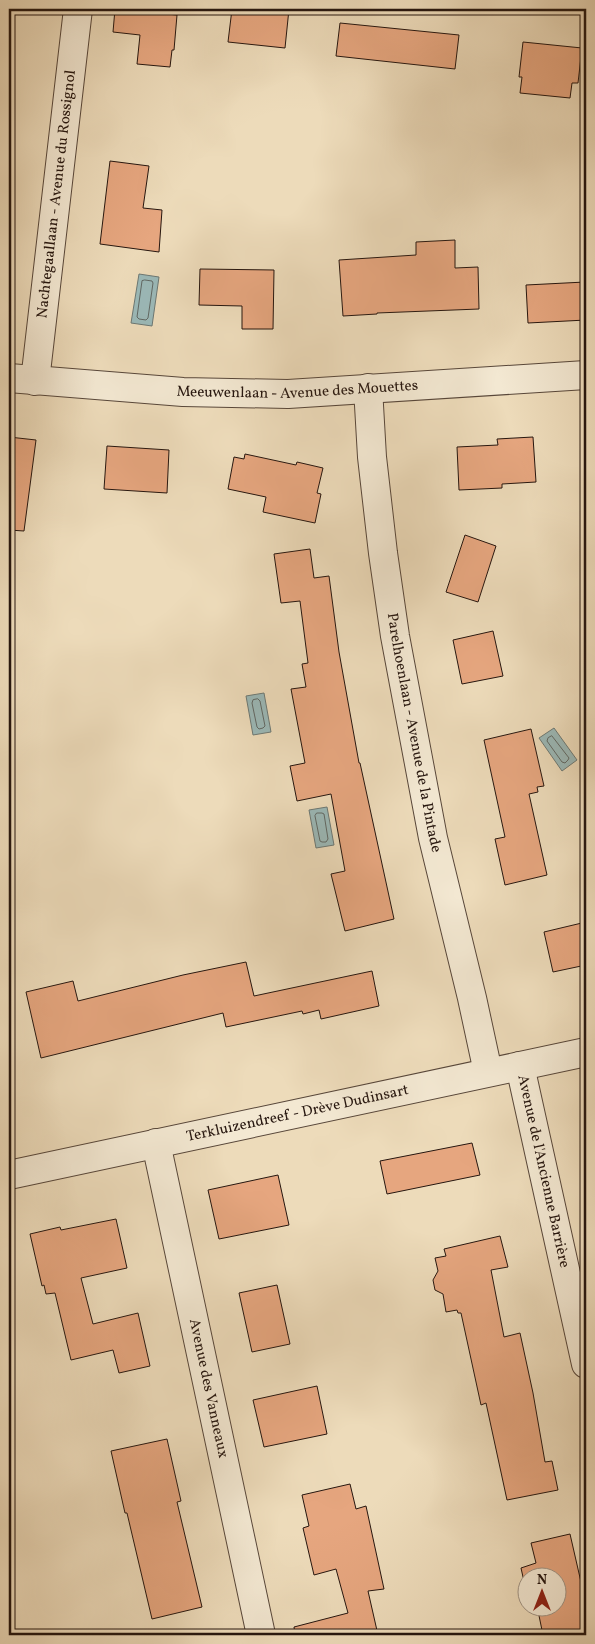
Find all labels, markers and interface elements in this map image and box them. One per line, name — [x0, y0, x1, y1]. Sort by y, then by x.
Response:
street label: Nachtegaallaan - Avenue du Rossignol — [32, 69, 81, 320]
street label: Meeuwenlaan - Avenue des Mouettes — [176, 375, 419, 405]
street label: Parelhoenlaan - Avenue de la Pintade — [381, 611, 447, 855]
street label: Avenue de l'Ancienne Barrière — [512, 1073, 575, 1270]
street label: Terkluizendreef - Drève Dudinsart — [184, 1080, 411, 1147]
street label: Avenue des Vanneaux — [183, 1317, 234, 1460]
north arrow — [518, 1566, 568, 1616]
text: N — [537, 1571, 547, 1590]

